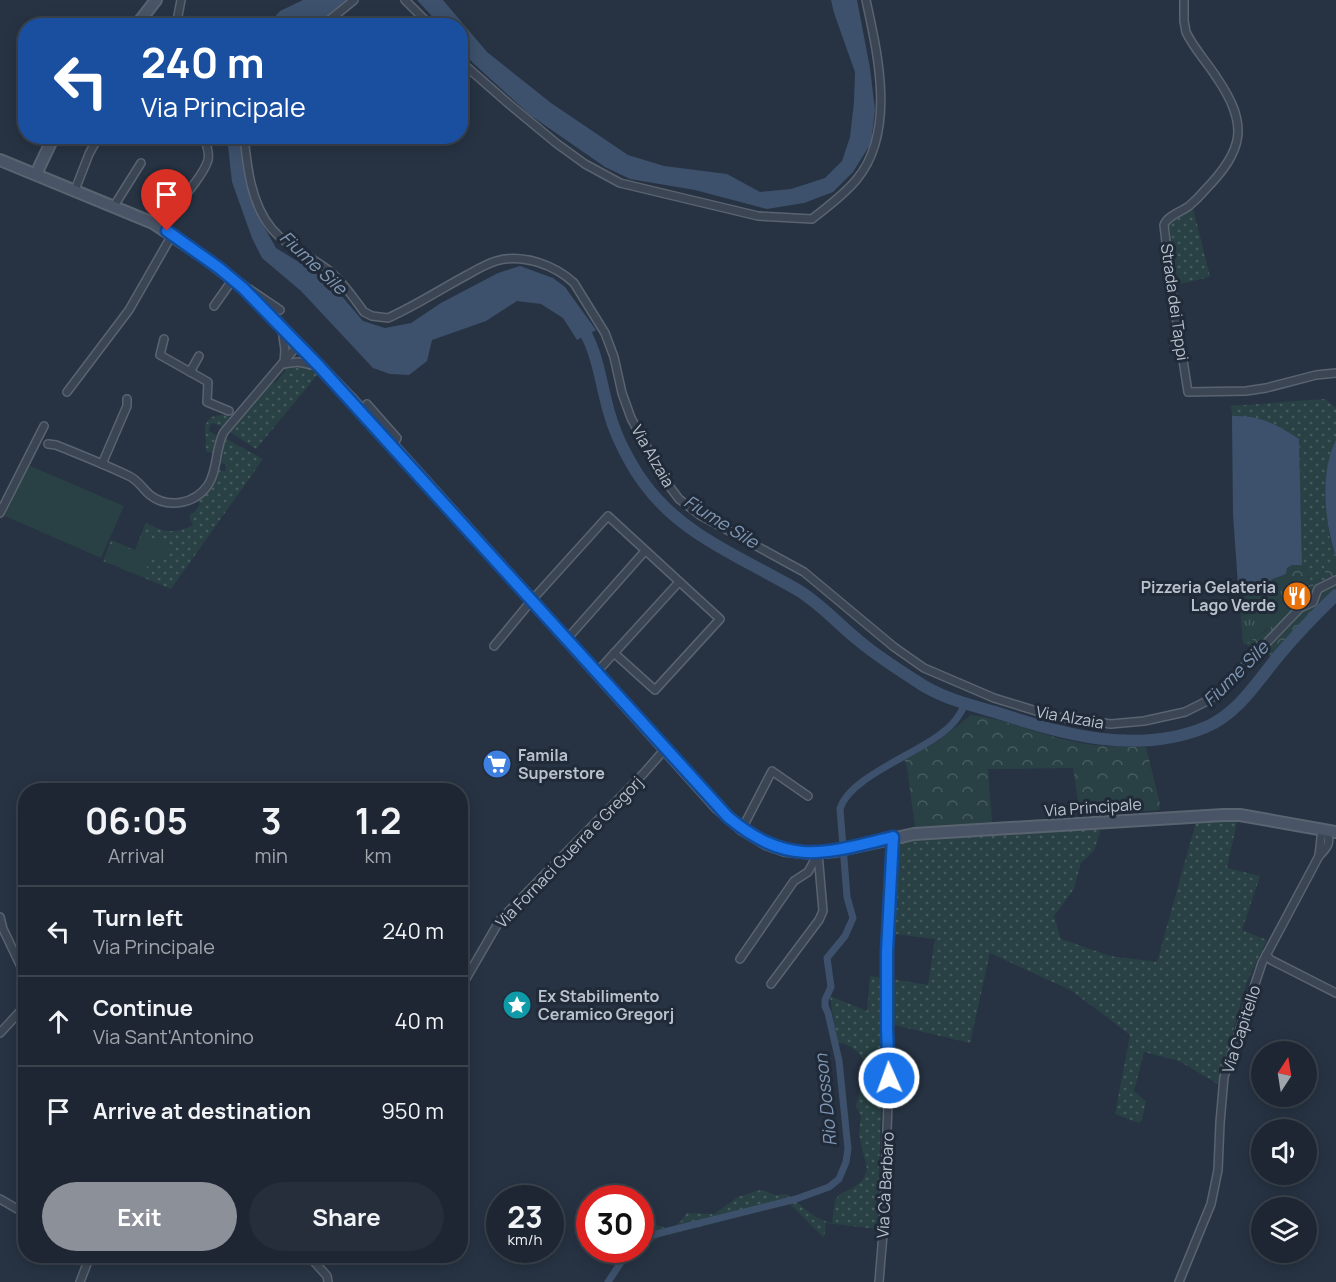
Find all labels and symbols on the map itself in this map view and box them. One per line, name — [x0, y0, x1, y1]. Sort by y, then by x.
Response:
pin — [141, 169, 192, 231]
water label: Fiume Sile — [275, 225, 353, 300]
street label: Strada dei Tappi — [1156, 242, 1194, 362]
street label: Via Alzaia — [626, 421, 680, 491]
water label: Fiume Sile — [680, 489, 764, 554]
place label: Pizzeria Gelateria Lago Verde — [1141, 576, 1276, 616]
restaurant icon: Pizzeria Gelateria Lago Verde — [1281, 580, 1313, 612]
water label: Fiume Sile — [1197, 634, 1274, 711]
street label: Via Alzaia — [1034, 700, 1106, 734]
place label: Famila Superstore — [518, 744, 605, 784]
supermarket icon: Famila Superstore — [481, 748, 513, 780]
street label: Via Fornaci Guerra e Gregorj — [491, 771, 647, 933]
street label: Via Principale — [1044, 793, 1142, 821]
street label: Via Capitello — [1216, 982, 1266, 1076]
place label: Ex Stabilimento Ceramico Gregorj — [538, 985, 674, 1025]
place icon: Ex Stabilimento Ceramico Gregorj — [501, 989, 533, 1021]
north arrow — [1251, 1041, 1317, 1107]
position arrow — [857, 1046, 921, 1110]
water label: Rio Dosson — [808, 1051, 842, 1147]
street label: Via Cà Barbaro — [871, 1131, 899, 1239]
speed limit sign: 30 — [576, 1185, 654, 1263]

